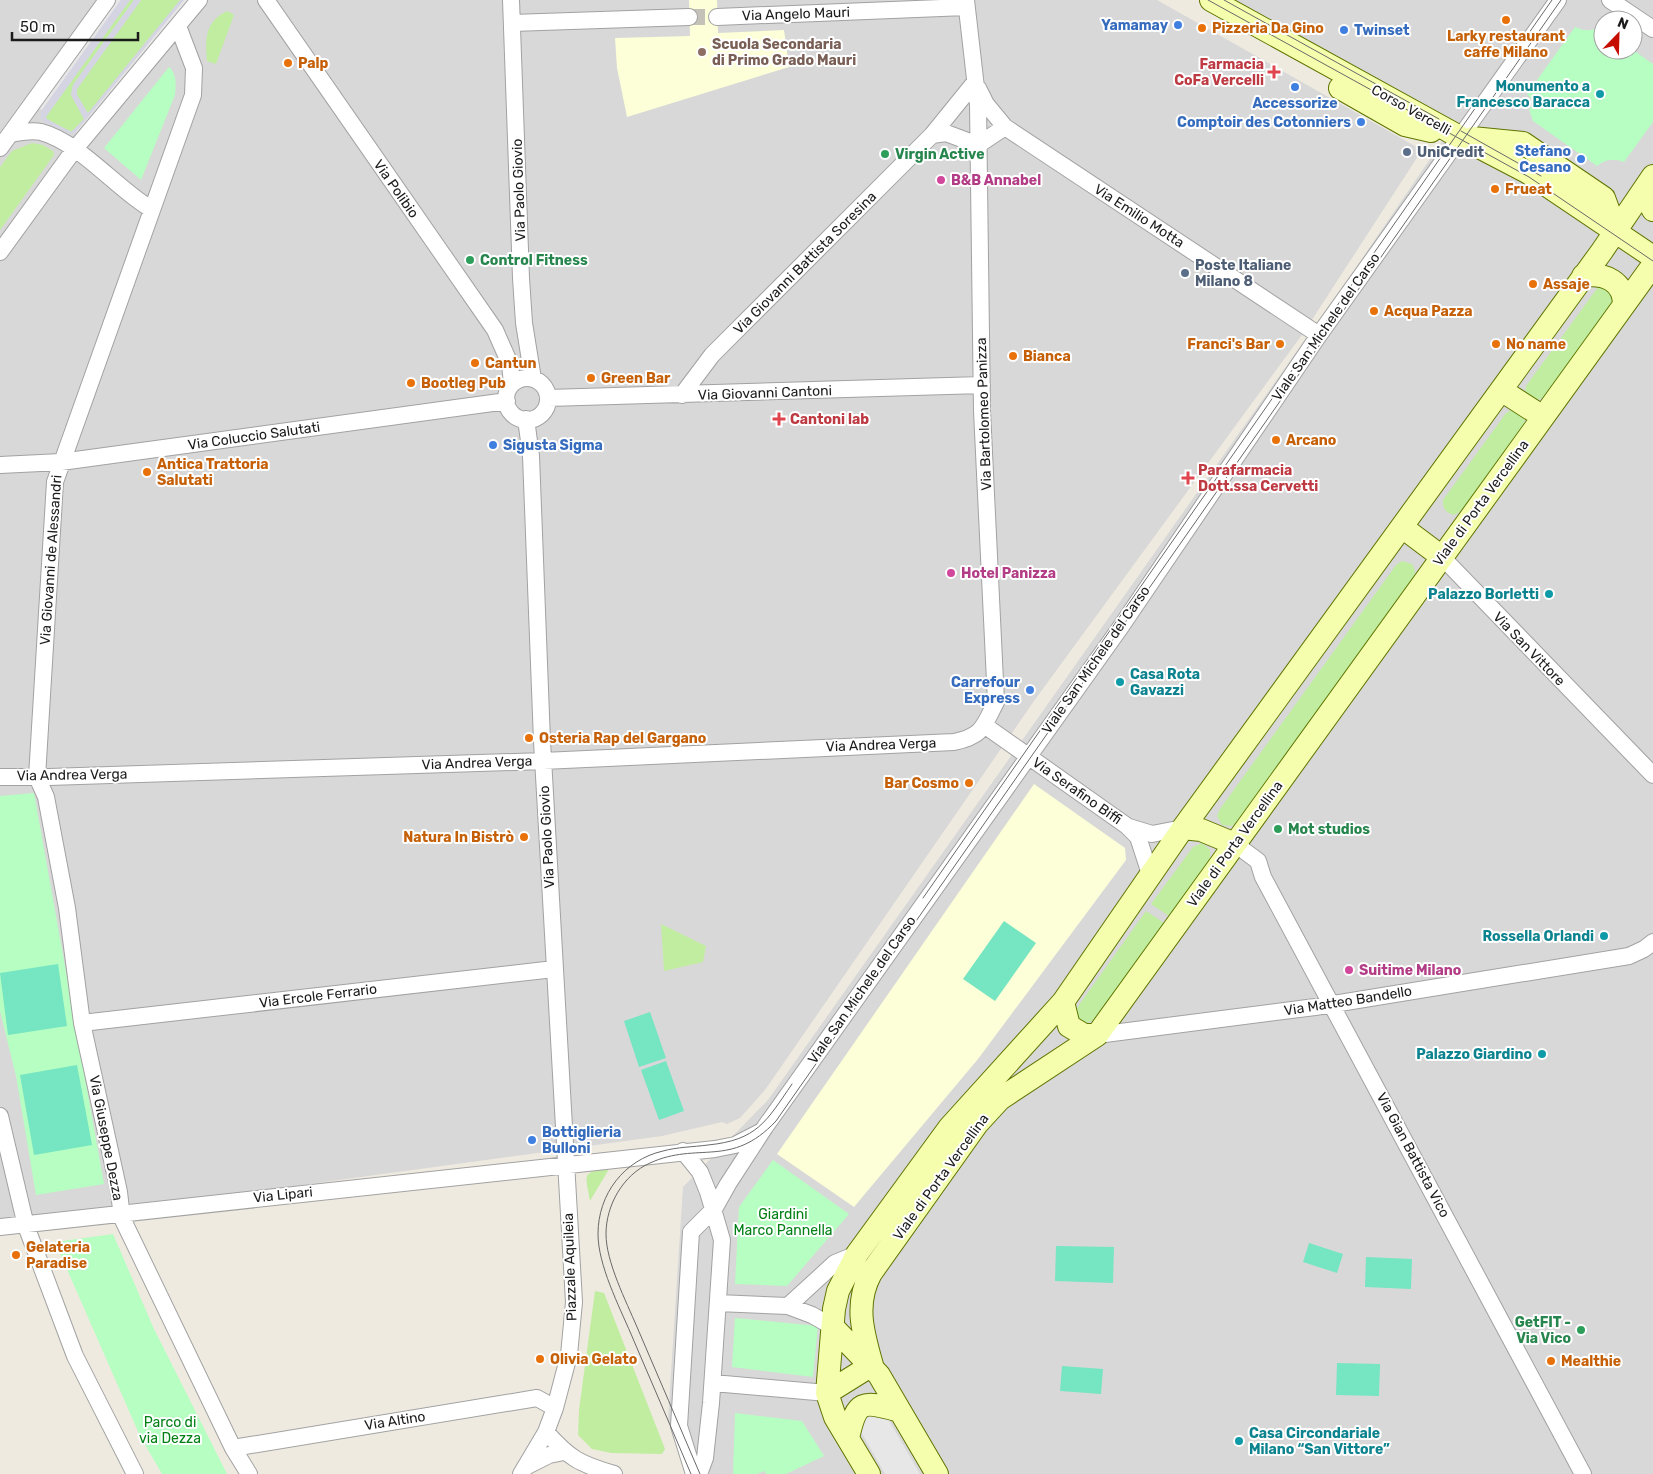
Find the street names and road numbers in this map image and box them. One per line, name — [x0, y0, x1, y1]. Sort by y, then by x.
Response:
street label: Via Angelo Mauri — [742, 4, 850, 24]
street label: Corso Vercelli — [1368, 81, 1454, 139]
street label: Via Paolo Giovio — [509, 138, 529, 242]
street label: Via Polibio — [370, 157, 422, 221]
street label: Via Emilio Motta — [1091, 181, 1187, 251]
street label: Via Giovanni Battista Soresina — [730, 188, 880, 338]
street label: Viale San Michele del Carso — [1268, 250, 1384, 404]
street label: Via Bartolomeo Panizza — [973, 337, 995, 491]
street label: Via Giovanni Cantoni — [698, 382, 832, 404]
street label: Via Coluccio Salutati — [187, 418, 321, 454]
street label: Viale di Porta Vercellina — [1429, 437, 1533, 569]
street label: Via Giovanni de Alessandri — [37, 474, 65, 646]
street label: Viale San Michele del Carso — [1038, 583, 1154, 737]
street label: Via San Vittore — [1489, 609, 1569, 690]
street label: Via Andrea Verga — [825, 735, 937, 755]
street label: Via Andrea Verga — [421, 753, 533, 773]
street label: Via Serafino Biffi — [1029, 754, 1125, 828]
street label: Via Andrea Verga — [16, 766, 128, 784]
street label: Viale di Porta Vercellina — [1183, 778, 1287, 910]
street label: Via Paolo Giovio — [536, 785, 558, 889]
street label: Viale San Michele del Carso — [804, 913, 920, 1067]
street label: Via Ercole Ferrario — [258, 980, 378, 1012]
street label: Via Matteo Bandello — [1283, 982, 1413, 1020]
street label: Via Giuseppe Dezza — [85, 1074, 127, 1202]
street label: Via Gian Battista Vico — [1373, 1090, 1453, 1220]
street label: Viale di Porta Vercellina — [889, 1111, 993, 1243]
street label: Via Lipari — [252, 1183, 314, 1207]
street label: Piazzale Aquileia — [560, 1213, 580, 1321]
street label: Via Altino — [363, 1408, 427, 1434]

